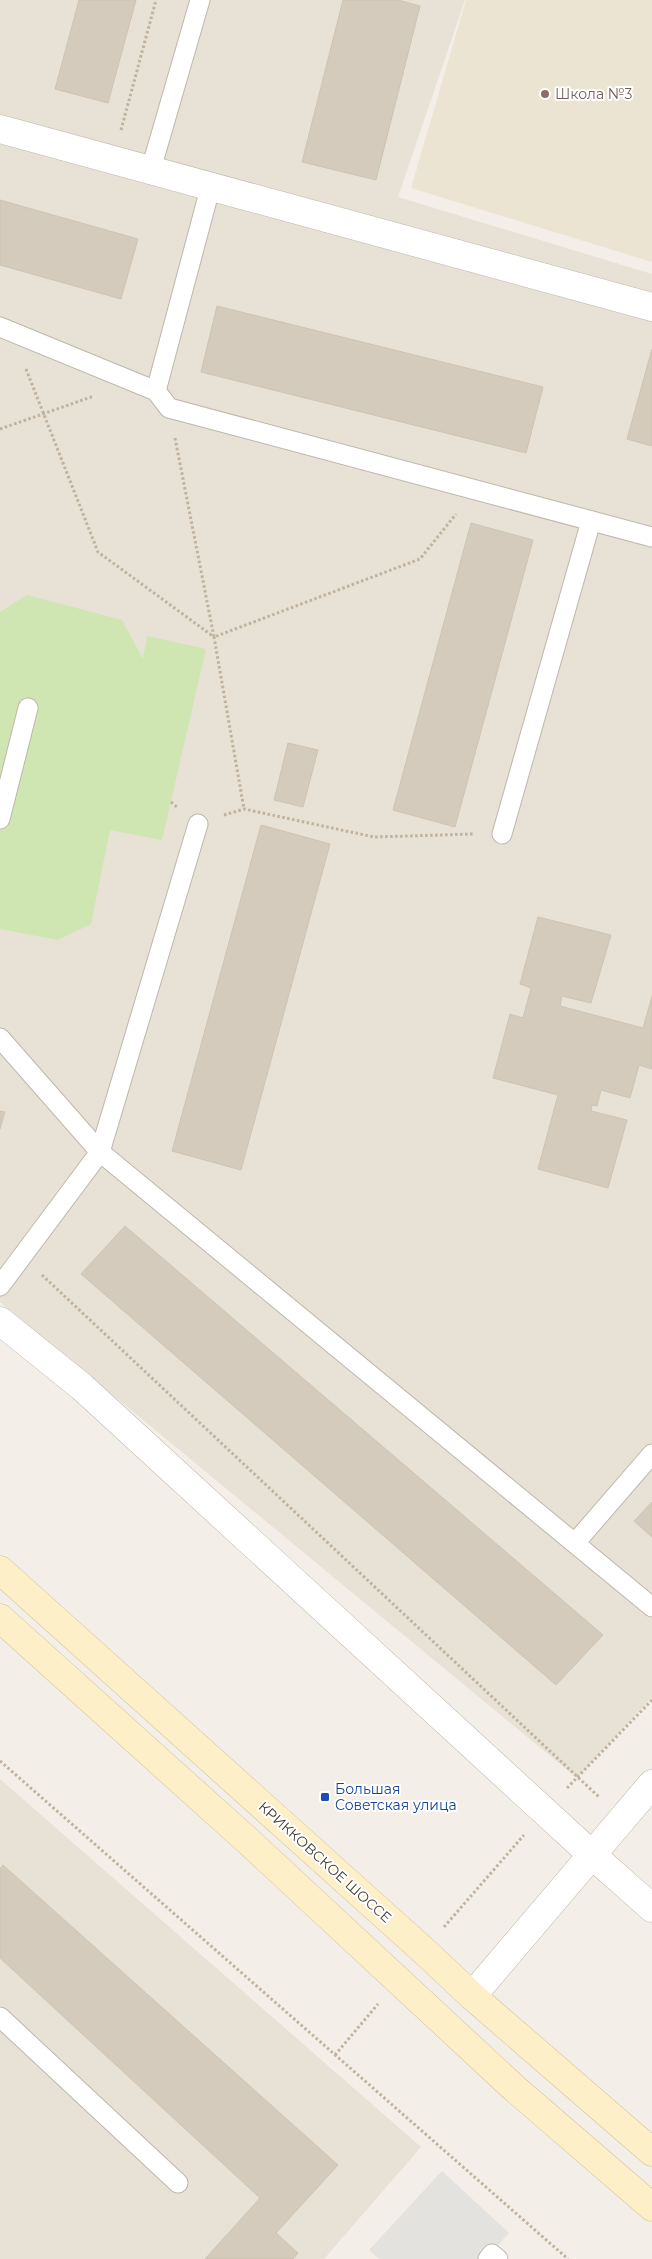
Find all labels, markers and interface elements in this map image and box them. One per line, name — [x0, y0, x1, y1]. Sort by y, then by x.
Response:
place label: Школа №3 — [555, 85, 633, 103]
marker: Школа №3 — [539, 88, 551, 100]
place label: Большая Советская улица — [335, 1780, 457, 1814]
marker: Большая Советская улица — [319, 1791, 331, 1803]
street label: КРИККОВСКОЕ ШОССЕ — [255, 1798, 395, 1926]

